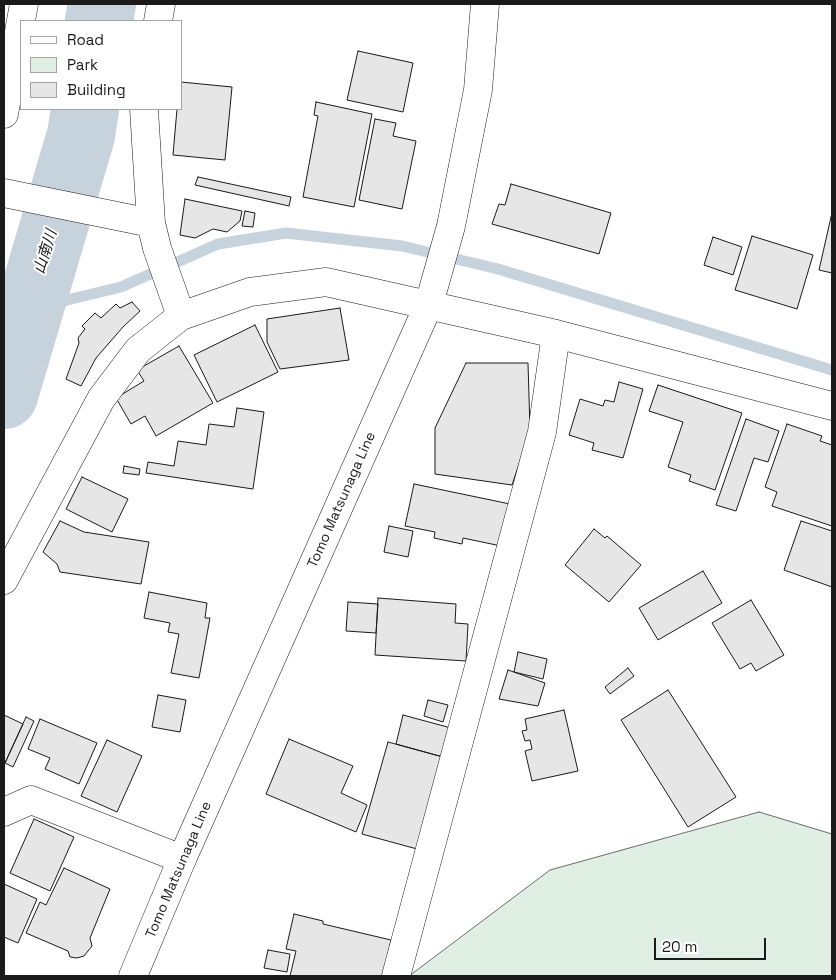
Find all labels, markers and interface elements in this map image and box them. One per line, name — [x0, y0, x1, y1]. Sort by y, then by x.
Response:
legend — [20, 20, 182, 110]
text: Road — [67, 30, 104, 49]
text: Park — [67, 55, 98, 74]
text: Building — [67, 80, 126, 99]
water label: 山南川 — [31, 228, 61, 276]
street label: Tomo Matsunaga Line — [304, 429, 380, 571]
street label: Tomo Matsunaga Line — [143, 799, 215, 941]
scale bar — [656, 928, 768, 960]
text: 20 m — [662, 937, 697, 956]

